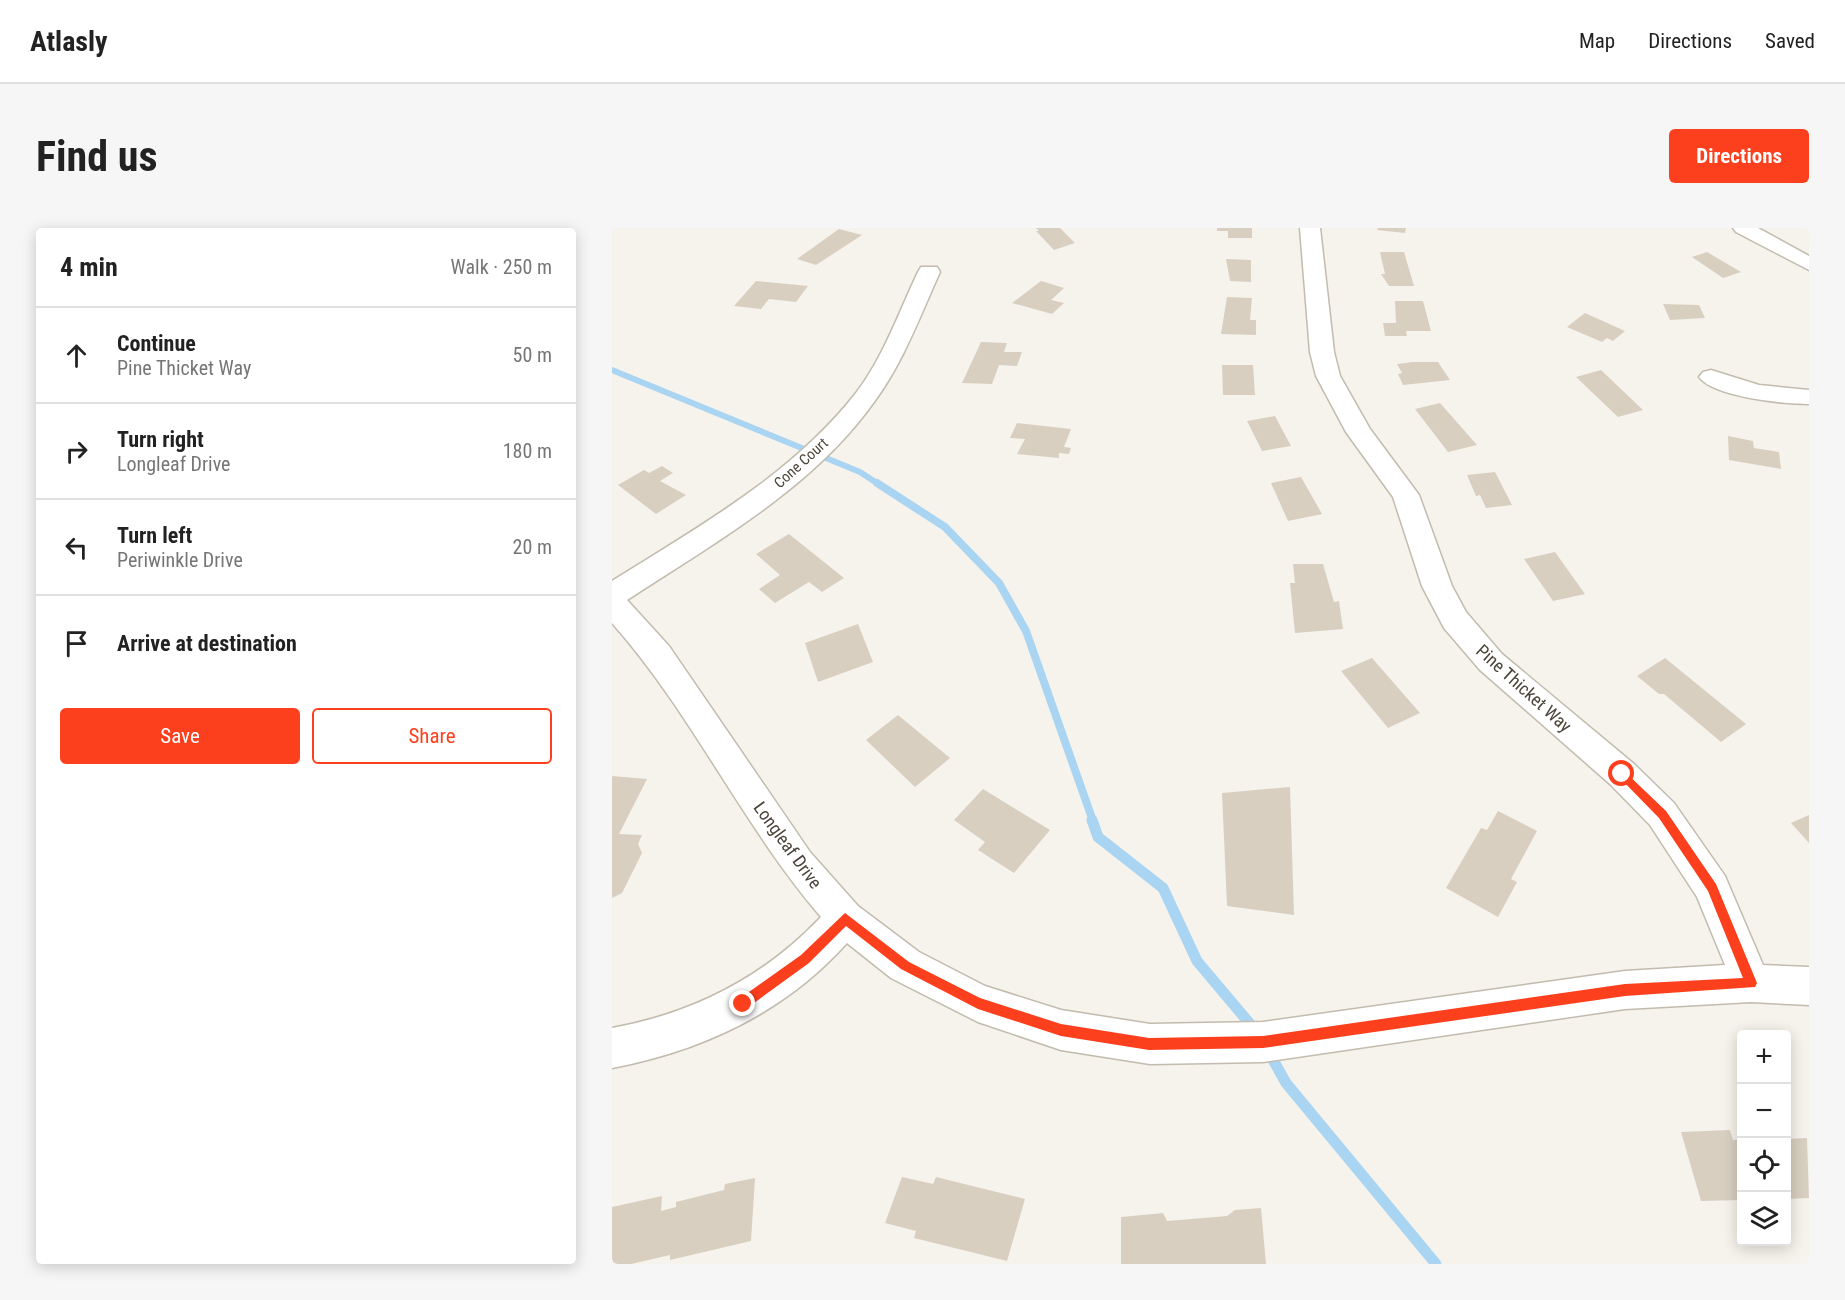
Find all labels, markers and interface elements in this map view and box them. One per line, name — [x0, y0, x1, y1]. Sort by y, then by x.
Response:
text: Atlasly — [30, 25, 108, 58]
text: Map — [1579, 29, 1615, 53]
text: Directions — [1648, 29, 1732, 53]
text: Saved — [1765, 29, 1815, 53]
button: Directions — [1669, 129, 1809, 183]
text: Find us — [36, 132, 157, 181]
text: 4 min — [60, 252, 118, 282]
text: Walk · 250 m — [451, 255, 552, 279]
text: Continue — [117, 331, 196, 356]
icon: ahead — [60, 339, 93, 372]
text: 50 m — [513, 343, 552, 367]
text: Pine Thicket Way — [117, 356, 251, 380]
text: Turn right — [117, 427, 204, 452]
street label: Cone Court — [770, 434, 832, 492]
icon: right — [60, 435, 93, 468]
text: 180 m — [503, 439, 552, 463]
text: Longleaf Drive — [117, 452, 230, 476]
text: Turn left — [117, 523, 192, 548]
icon: left — [60, 531, 93, 564]
text: 20 m — [513, 535, 552, 559]
text: Periwinkle Drive — [117, 548, 243, 572]
icon: arrive — [60, 627, 93, 660]
text: Arrive at destination — [117, 631, 297, 656]
street label: Pine Thicket Way — [1472, 640, 1576, 737]
button: Save — [60, 708, 300, 764]
button: Share — [312, 708, 552, 764]
route start — [1608, 760, 1634, 786]
street label: Longleaf Drive — [749, 798, 827, 892]
route end — [729, 990, 755, 1016]
map controls — [1737, 1030, 1791, 1246]
button: + — [1737, 1030, 1791, 1084]
button: − — [1737, 1084, 1791, 1138]
button: locate — [1737, 1138, 1791, 1192]
button: layers — [1737, 1192, 1791, 1246]

